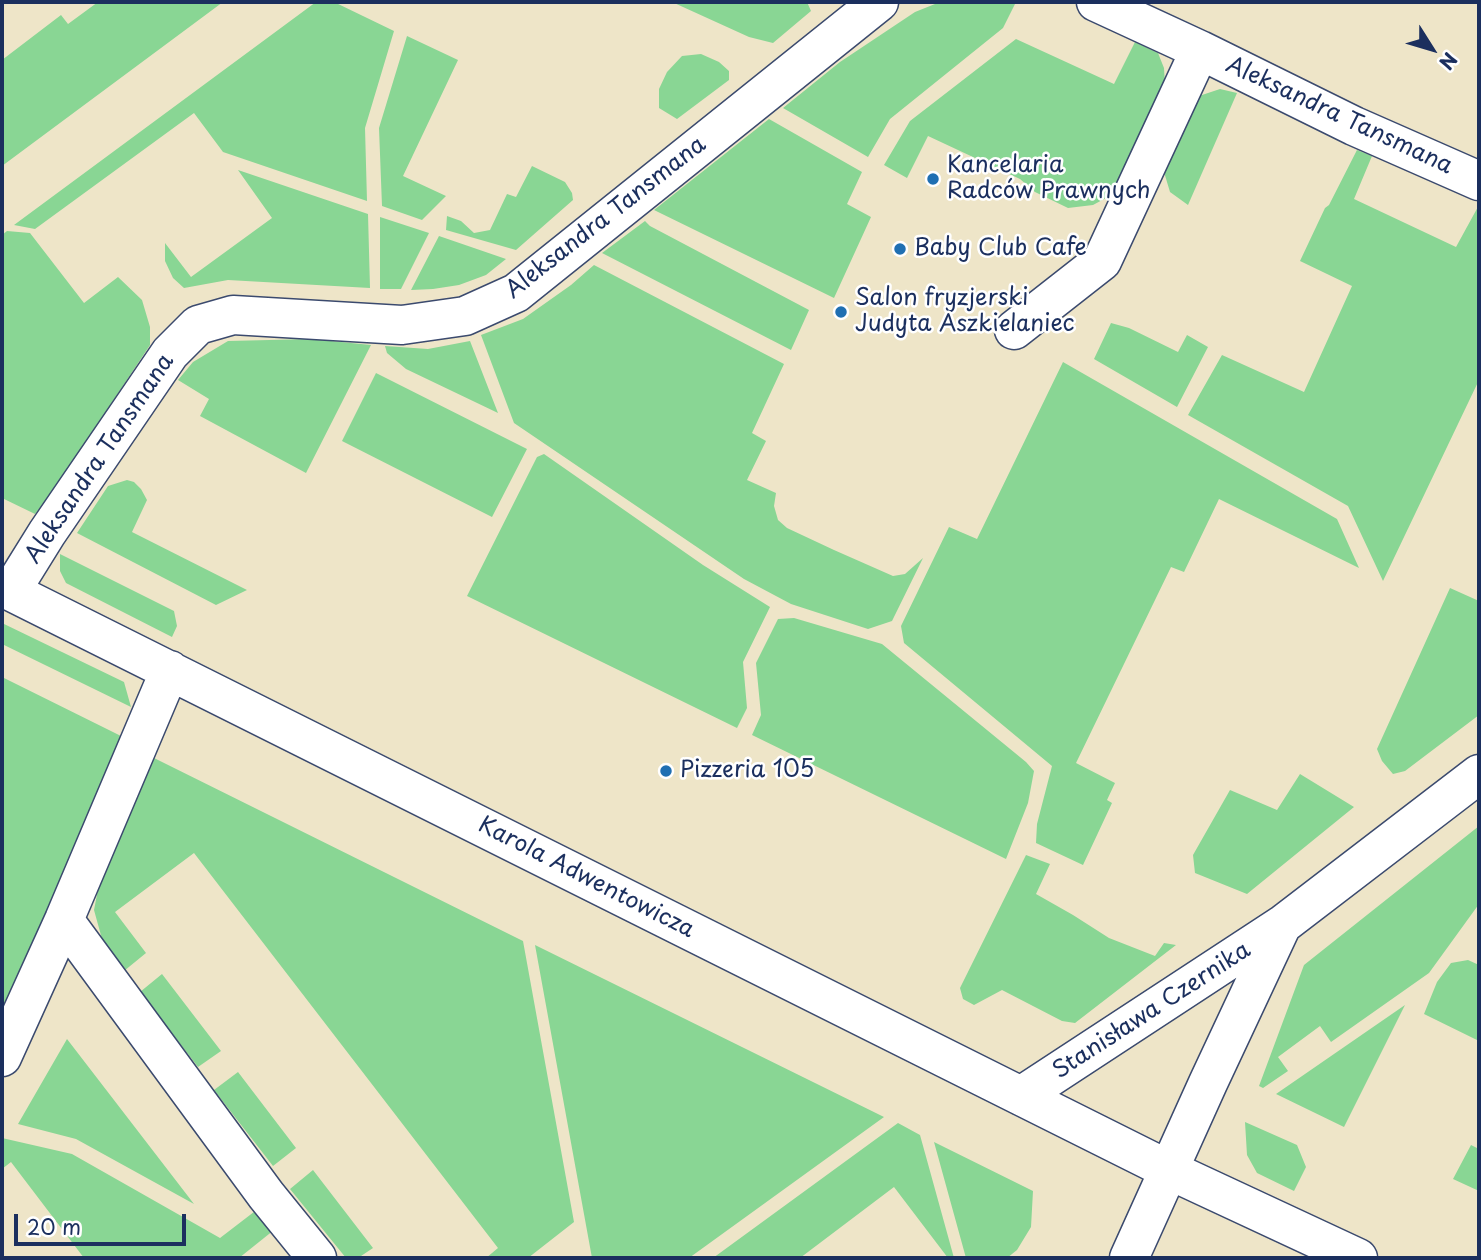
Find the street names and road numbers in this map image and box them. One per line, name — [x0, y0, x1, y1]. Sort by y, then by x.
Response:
street label: Aleksandra Tansmana — [1221, 51, 1457, 181]
street label: Aleksandra Tansmana — [500, 131, 712, 305]
street label: Aleksandra Tansmana — [20, 349, 180, 569]
street label: Karola Adwentowicza — [473, 812, 699, 944]
street label: Stanisława Czernika — [1048, 937, 1256, 1085]

